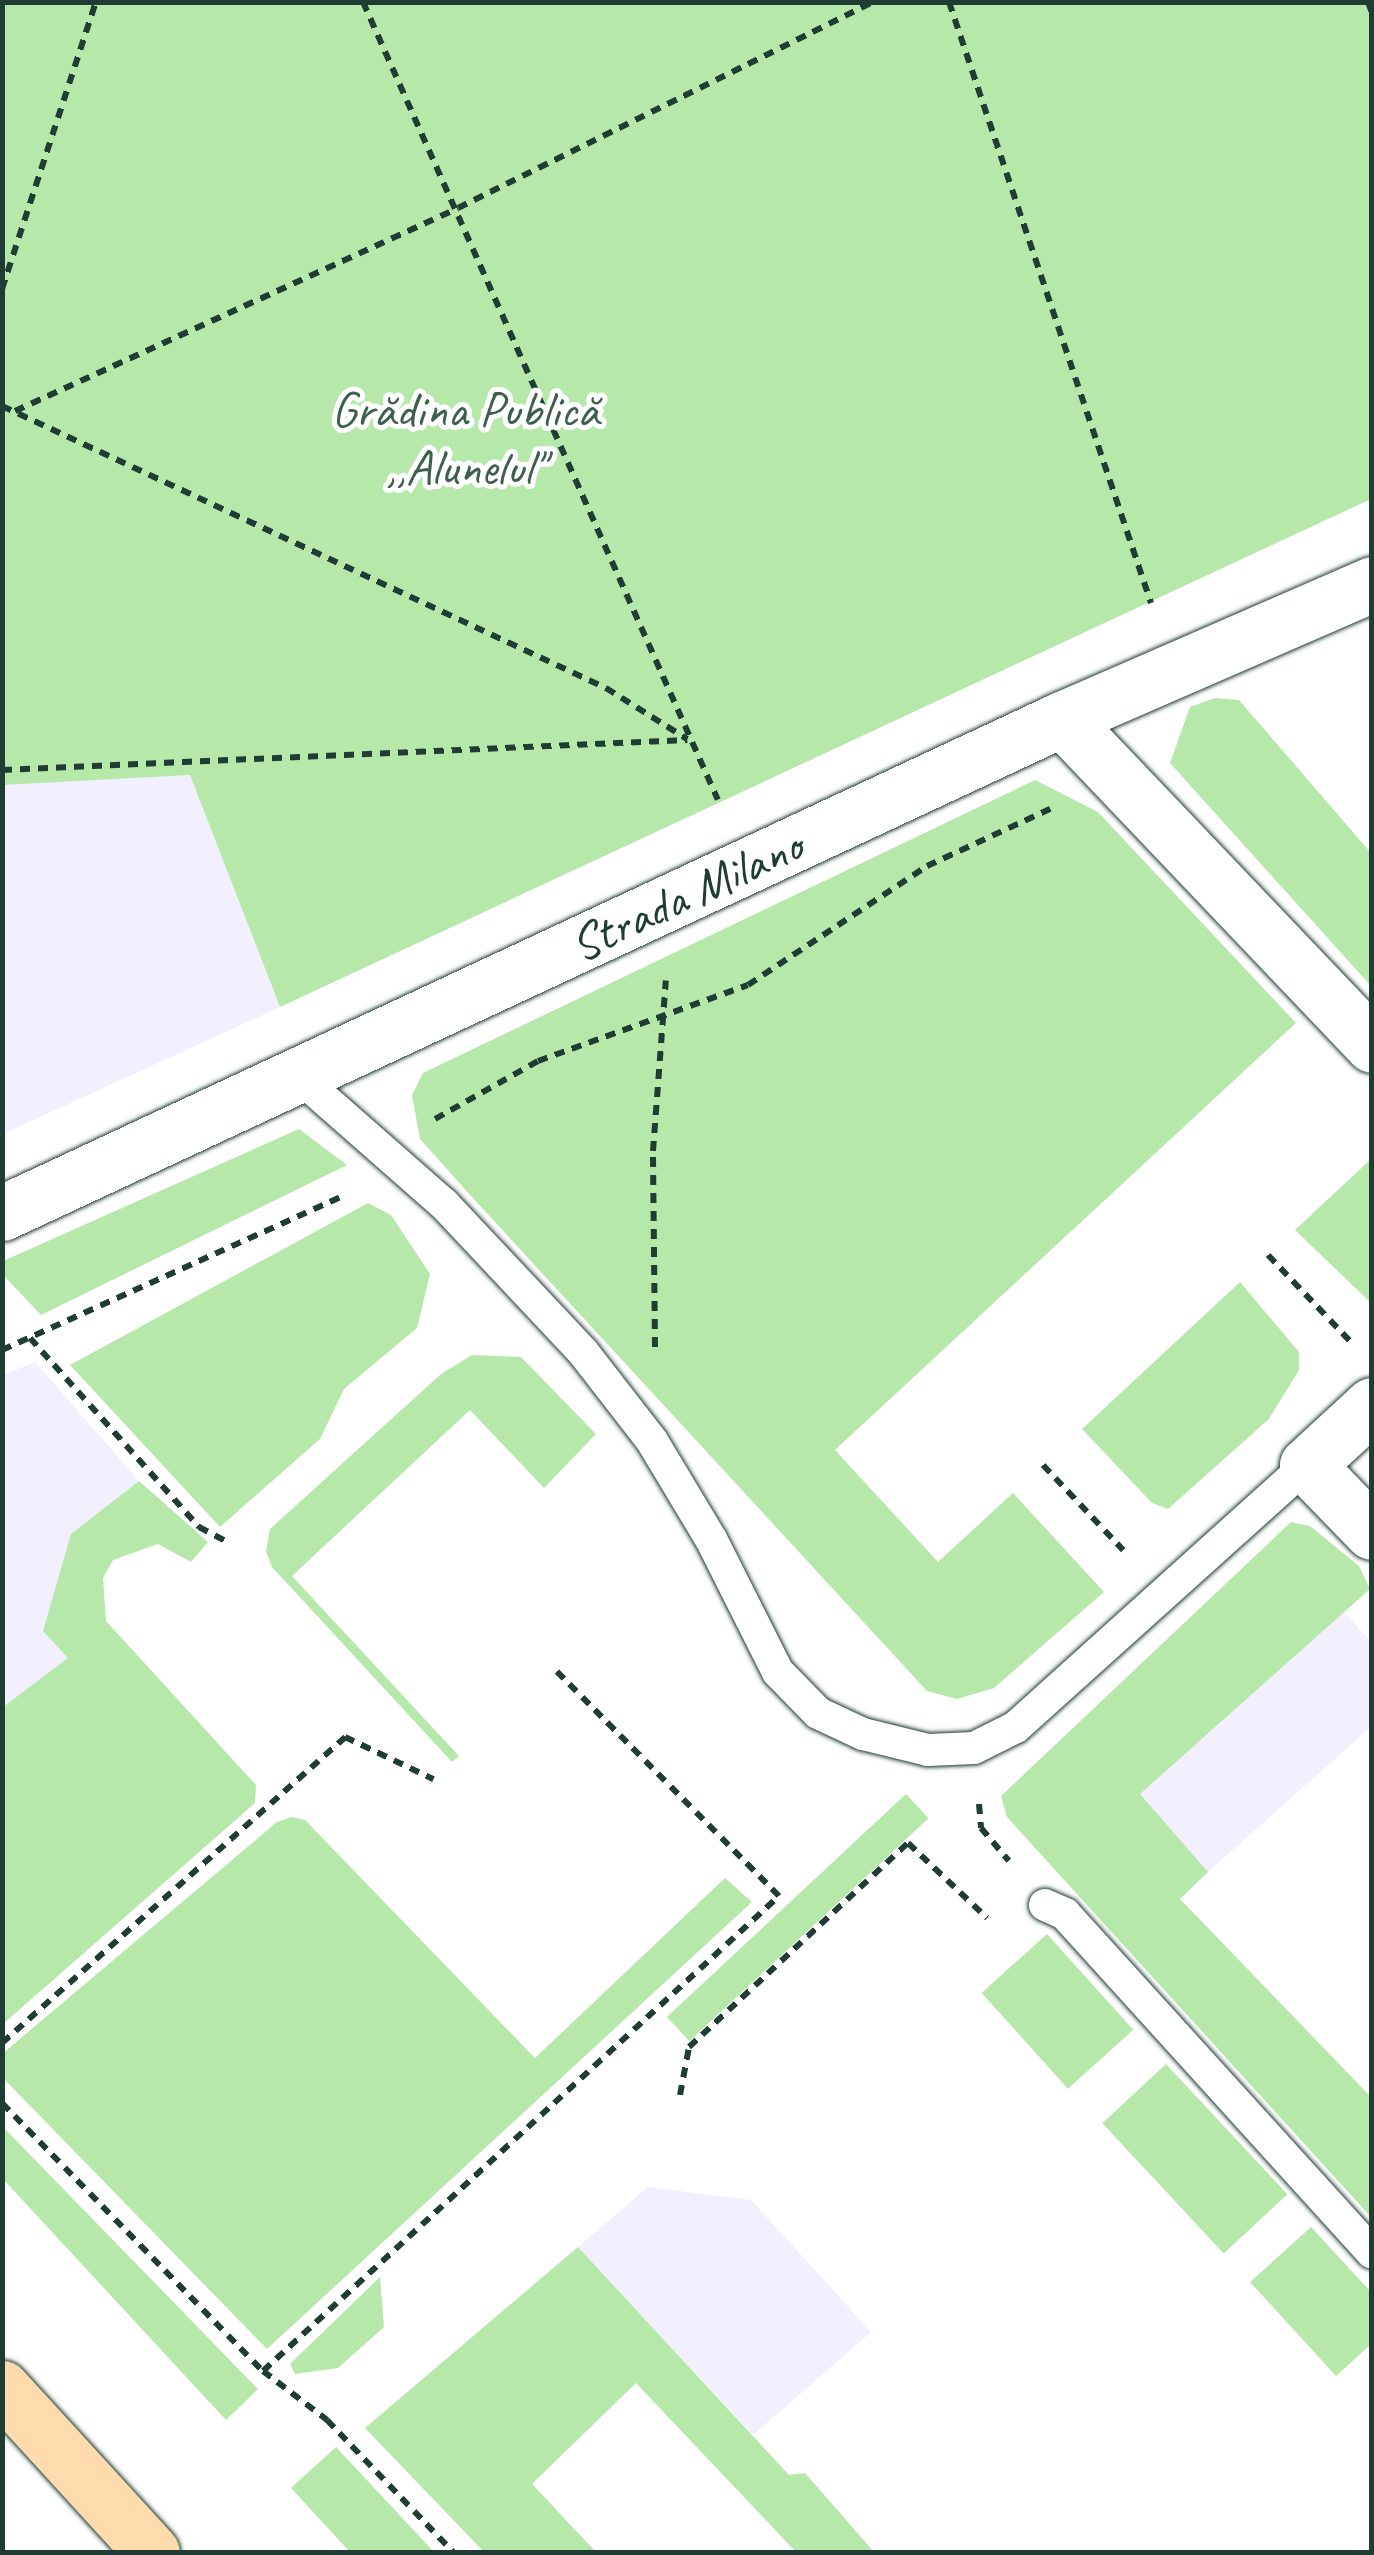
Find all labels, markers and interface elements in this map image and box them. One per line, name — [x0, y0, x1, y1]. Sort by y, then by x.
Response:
park label: Grădina Publică ,,Alunelul" — [331, 379, 599, 496]
street label: Strada Milano — [561, 815, 811, 975]

